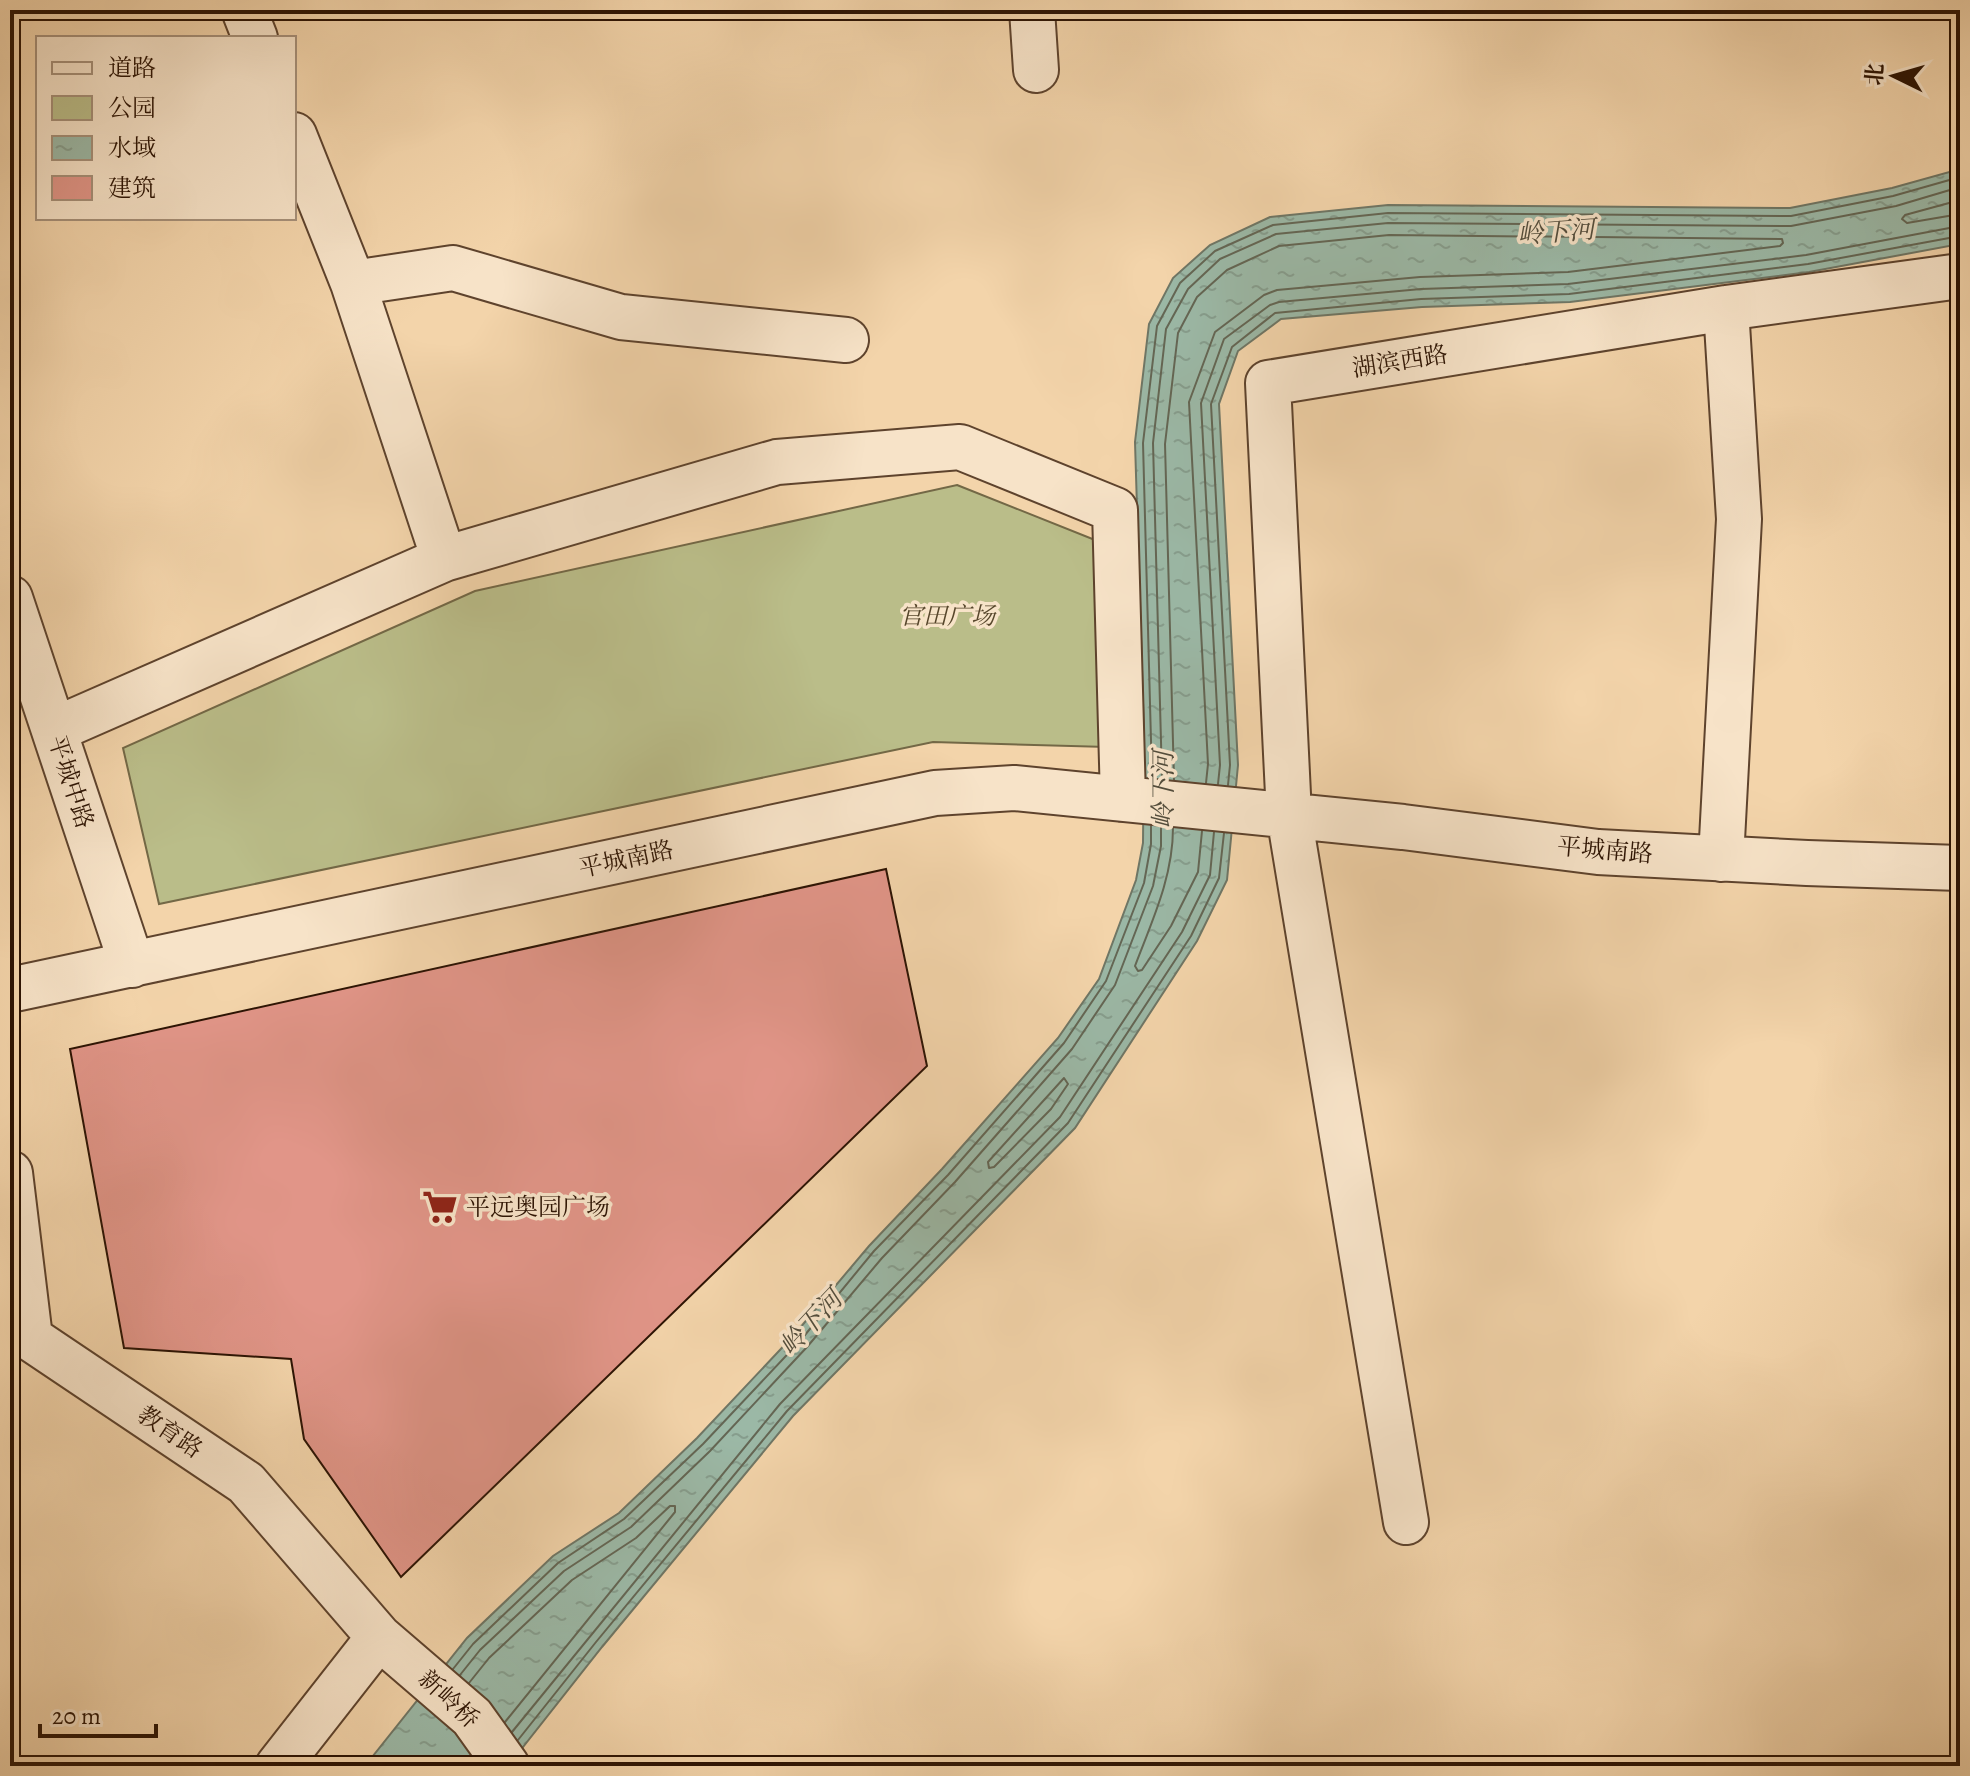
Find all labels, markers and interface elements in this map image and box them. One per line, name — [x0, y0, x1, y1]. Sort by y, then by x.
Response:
legend — [36, 36, 296, 220]
north arrow — [1854, 36, 1934, 116]
text: 道路 — [108, 52, 156, 84]
text: 北 — [1859, 62, 1891, 87]
text: 公园 — [108, 92, 156, 124]
text: 水域 — [108, 132, 156, 164]
text: 建筑 — [108, 172, 156, 204]
water label: 岭下河 — [1516, 212, 1600, 252]
street label: 湖滨西路 — [1350, 338, 1450, 384]
park label: 官田广场 — [899, 600, 997, 632]
street label: 平城中路 — [41, 731, 101, 833]
water label: 岭下河 — [1146, 747, 1181, 829]
street label: 平城南路 — [1556, 830, 1654, 870]
street label: 平城南路 — [576, 833, 676, 885]
supermarket icon: 平远奥园广场 — [421, 1188, 459, 1226]
place label: 平远奥园广场 — [466, 1191, 610, 1223]
water label: 岭下河 — [772, 1280, 853, 1363]
street label: 教育路 — [131, 1399, 209, 1465]
street label: 新岭桥 — [412, 1663, 486, 1735]
scale bar — [40, 1688, 156, 1738]
text: 20 m — [52, 1700, 101, 1732]

